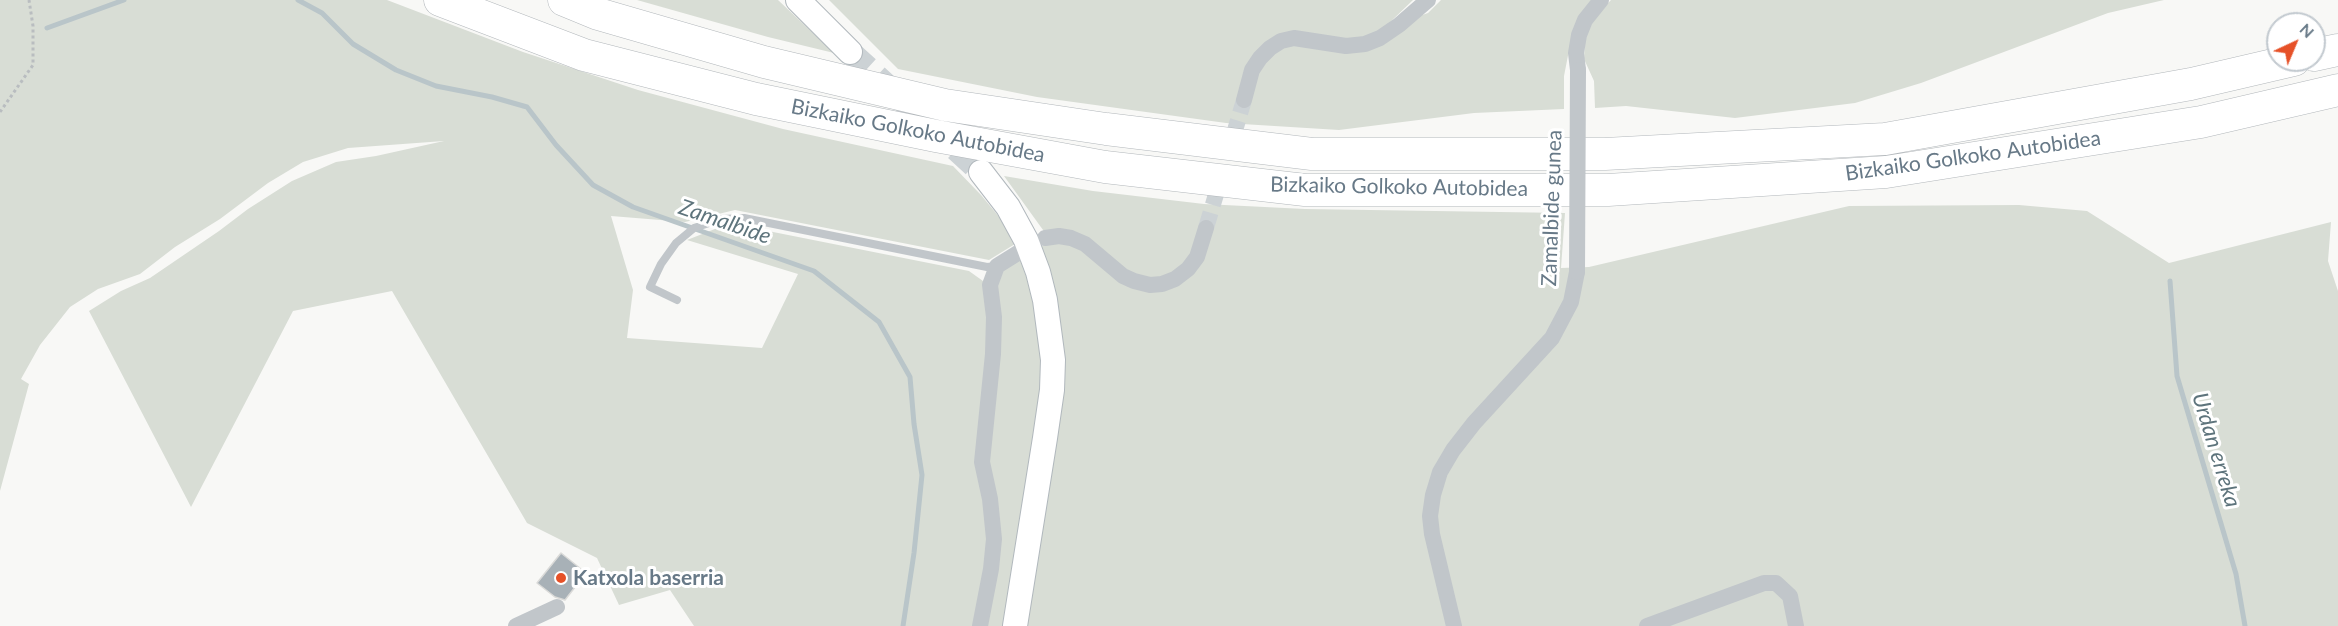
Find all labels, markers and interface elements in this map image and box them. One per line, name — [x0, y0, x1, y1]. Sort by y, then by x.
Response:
north arrow — [2266, 12, 2326, 72]
text: N — [2296, 19, 2318, 41]
street label: Bizkaiko Golkoko Autobidea — [789, 94, 1047, 168]
street label: Bizkaiko Golkoko Autobidea — [1844, 126, 2102, 186]
street label: Zamalbide gunea — [1537, 129, 1567, 287]
street label: Bizkaiko Golkoko Autobidea — [1270, 172, 1528, 202]
water label: Zamalbide — [676, 194, 774, 250]
water label: Urdan erreka — [2186, 390, 2246, 510]
place label: Katxola baserria — [573, 565, 724, 591]
marker: Katxola baserria — [554, 571, 568, 585]

